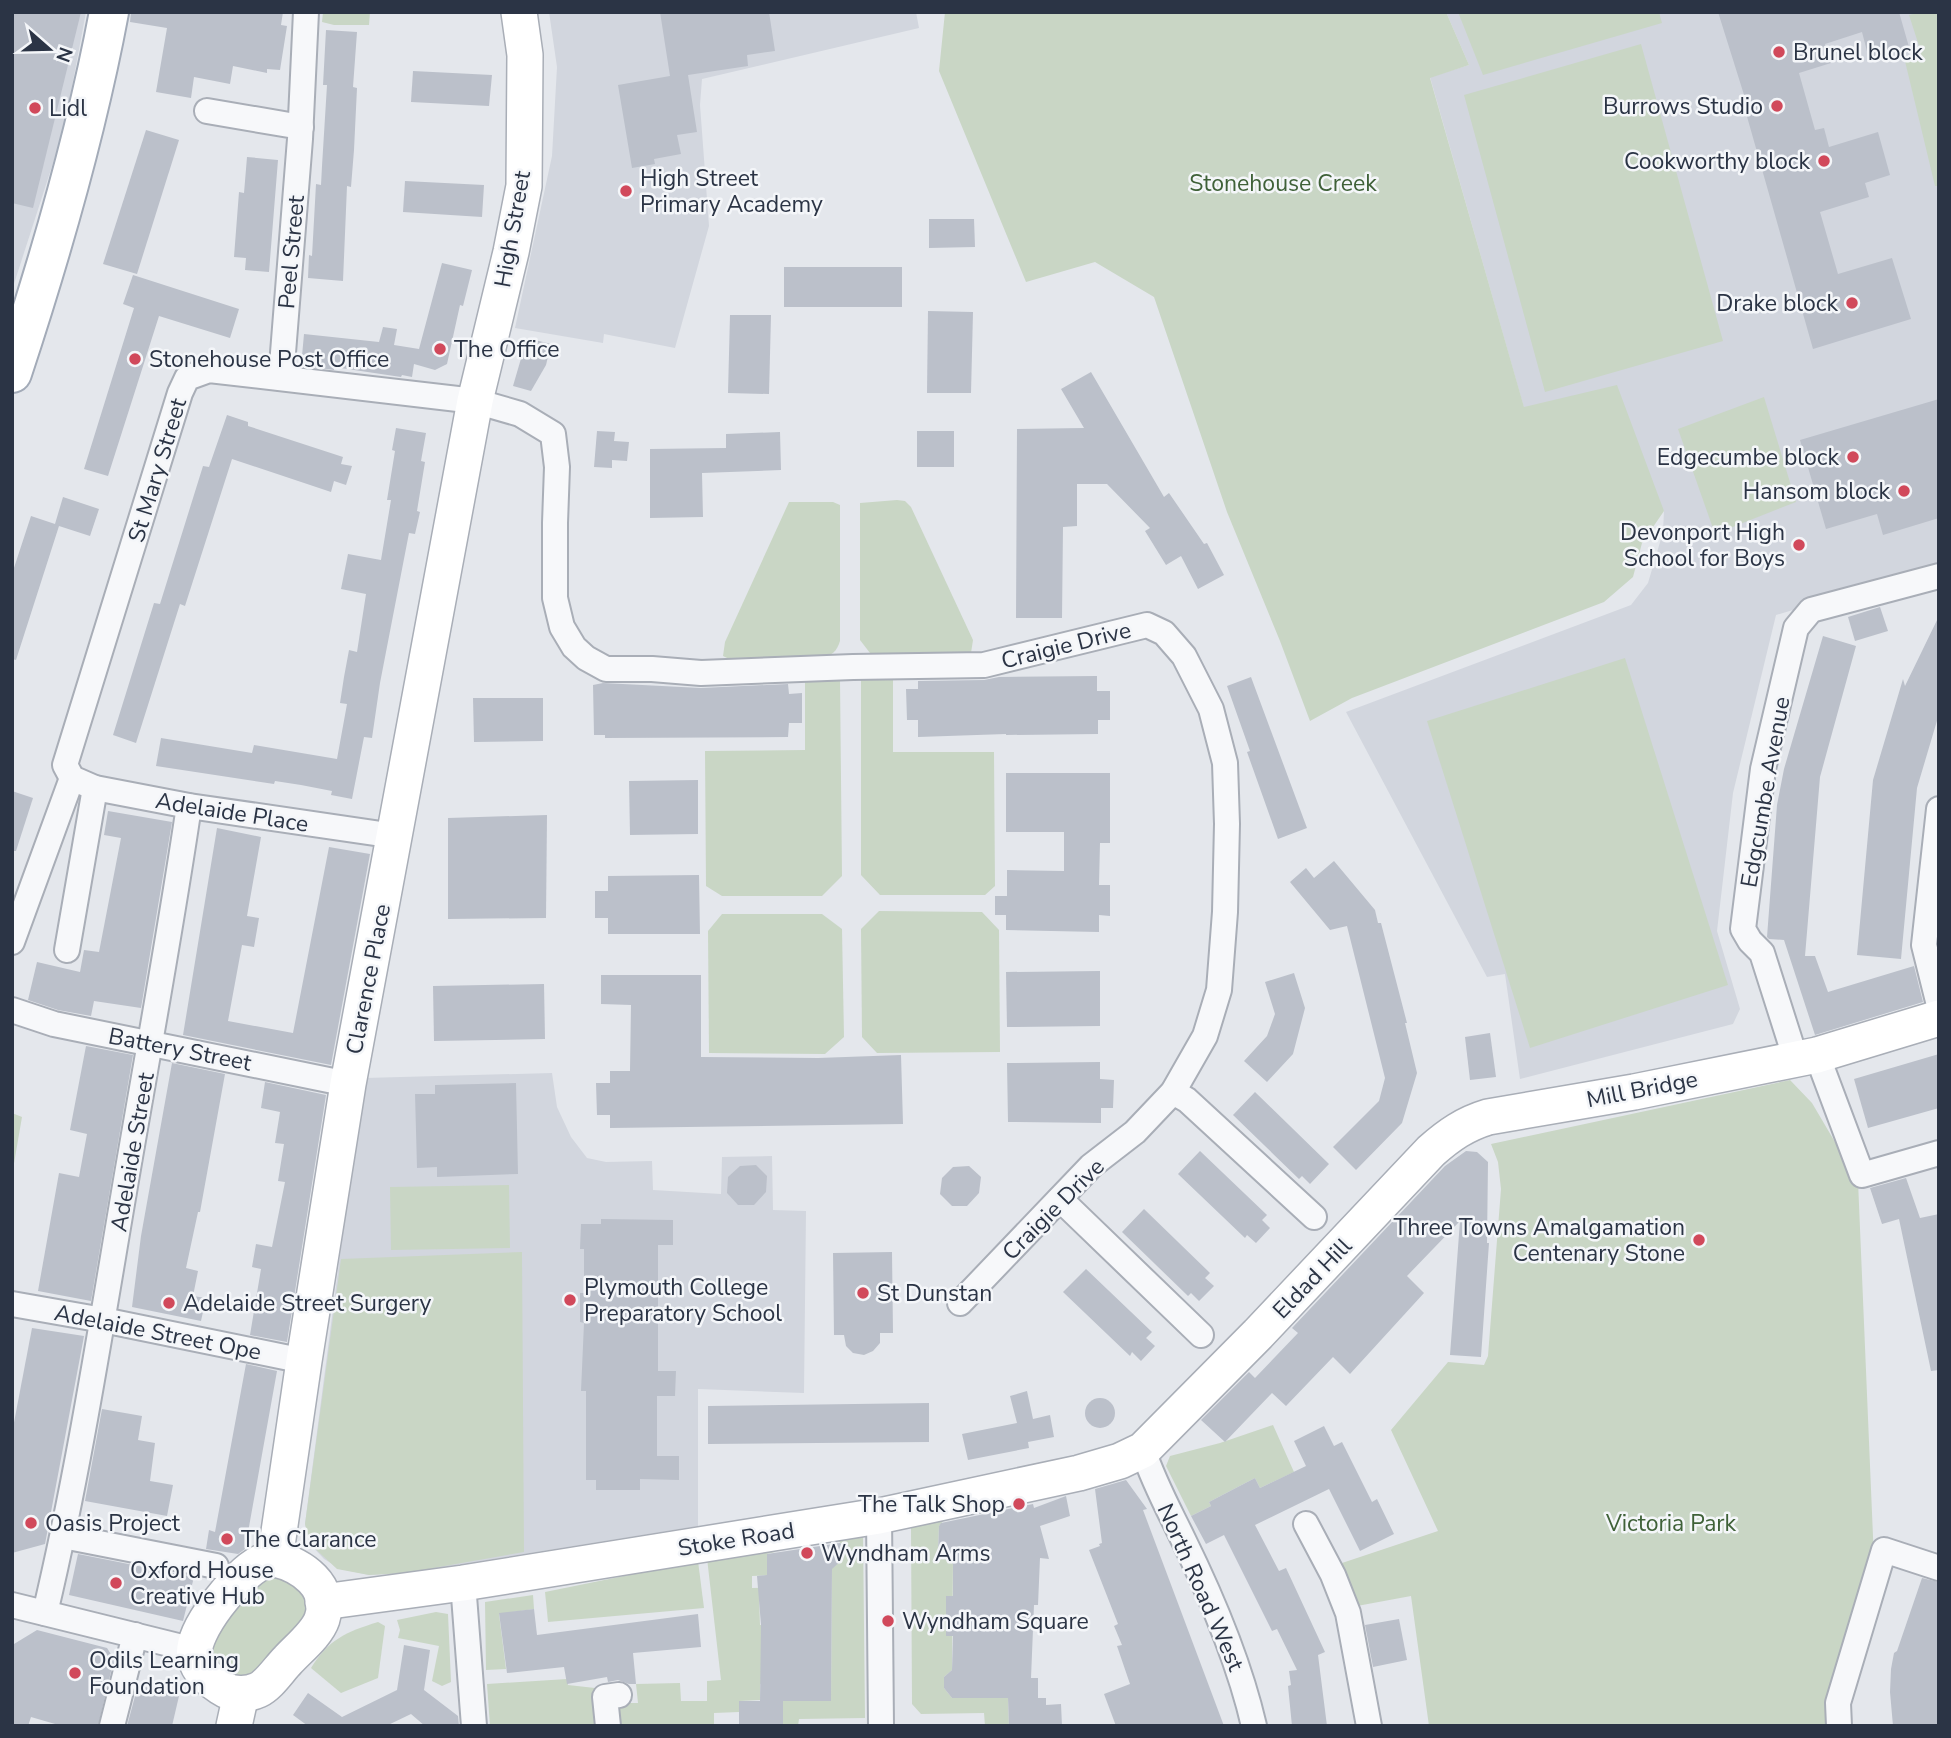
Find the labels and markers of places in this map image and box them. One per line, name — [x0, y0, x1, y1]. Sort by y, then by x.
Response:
place label: Brunel block — [1793, 37, 1923, 68]
marker: Brunel block — [1771, 44, 1787, 60]
place label: Burrows Studio — [1603, 91, 1763, 122]
place label: Lidl — [49, 93, 87, 124]
marker: Burrows Studio — [1769, 98, 1785, 114]
marker: Lidl — [27, 100, 43, 116]
place label: Cookworthy block — [1624, 146, 1810, 177]
marker: Cookworthy block — [1816, 153, 1832, 169]
place label: High Street Primary Academy — [640, 163, 823, 220]
marker: High Street Primary Academy — [618, 183, 634, 199]
place label: Drake block — [1716, 288, 1838, 319]
marker: Drake block — [1844, 295, 1860, 311]
place label: The Office — [454, 334, 560, 365]
marker: The Office — [432, 341, 448, 357]
place label: Stonehouse Post Office — [149, 344, 389, 375]
marker: Stonehouse Post Office — [127, 351, 143, 367]
place label: Edgecumbe block — [1657, 442, 1839, 473]
marker: Edgecumbe block — [1845, 449, 1861, 465]
place label: Hansom block — [1743, 476, 1890, 507]
marker: Hansom block — [1896, 483, 1912, 499]
place label: Devonport High School for Boys — [1620, 517, 1785, 574]
marker: Devonport High School for Boys — [1791, 537, 1807, 553]
place label: Three Towns Amalgamation Centenary Stone — [1393, 1212, 1685, 1269]
marker: Three Towns Amalgamation Centenary Stone — [1691, 1232, 1707, 1248]
place label: Plymouth College Preparatory School — [584, 1272, 782, 1329]
place label: St Dunstan — [877, 1278, 992, 1309]
marker: St Dunstan — [855, 1285, 871, 1301]
place label: Adelaide Street Surgery — [183, 1288, 432, 1319]
marker: Plymouth College Preparatory School — [562, 1292, 578, 1308]
marker: Adelaide Street Surgery — [161, 1295, 177, 1311]
place label: The Talk Shop — [858, 1489, 1005, 1520]
marker: The Talk Shop — [1011, 1496, 1027, 1512]
place label: Oasis Project — [45, 1508, 181, 1539]
marker: Oasis Project — [23, 1515, 39, 1531]
place label: The Clarance — [241, 1524, 377, 1555]
marker: The Clarance — [219, 1531, 235, 1547]
place label: Wyndham Arms — [821, 1538, 991, 1569]
marker: Wyndham Arms — [799, 1545, 815, 1561]
place label: Oxford House Creative Hub — [130, 1555, 274, 1612]
marker: Oxford House Creative Hub — [108, 1575, 124, 1591]
place label: Wyndham Square — [902, 1606, 1089, 1637]
marker: Wyndham Square — [880, 1613, 896, 1629]
place label: Odils Learning Foundation — [89, 1645, 239, 1702]
marker: Odils Learning Foundation — [67, 1665, 83, 1681]

